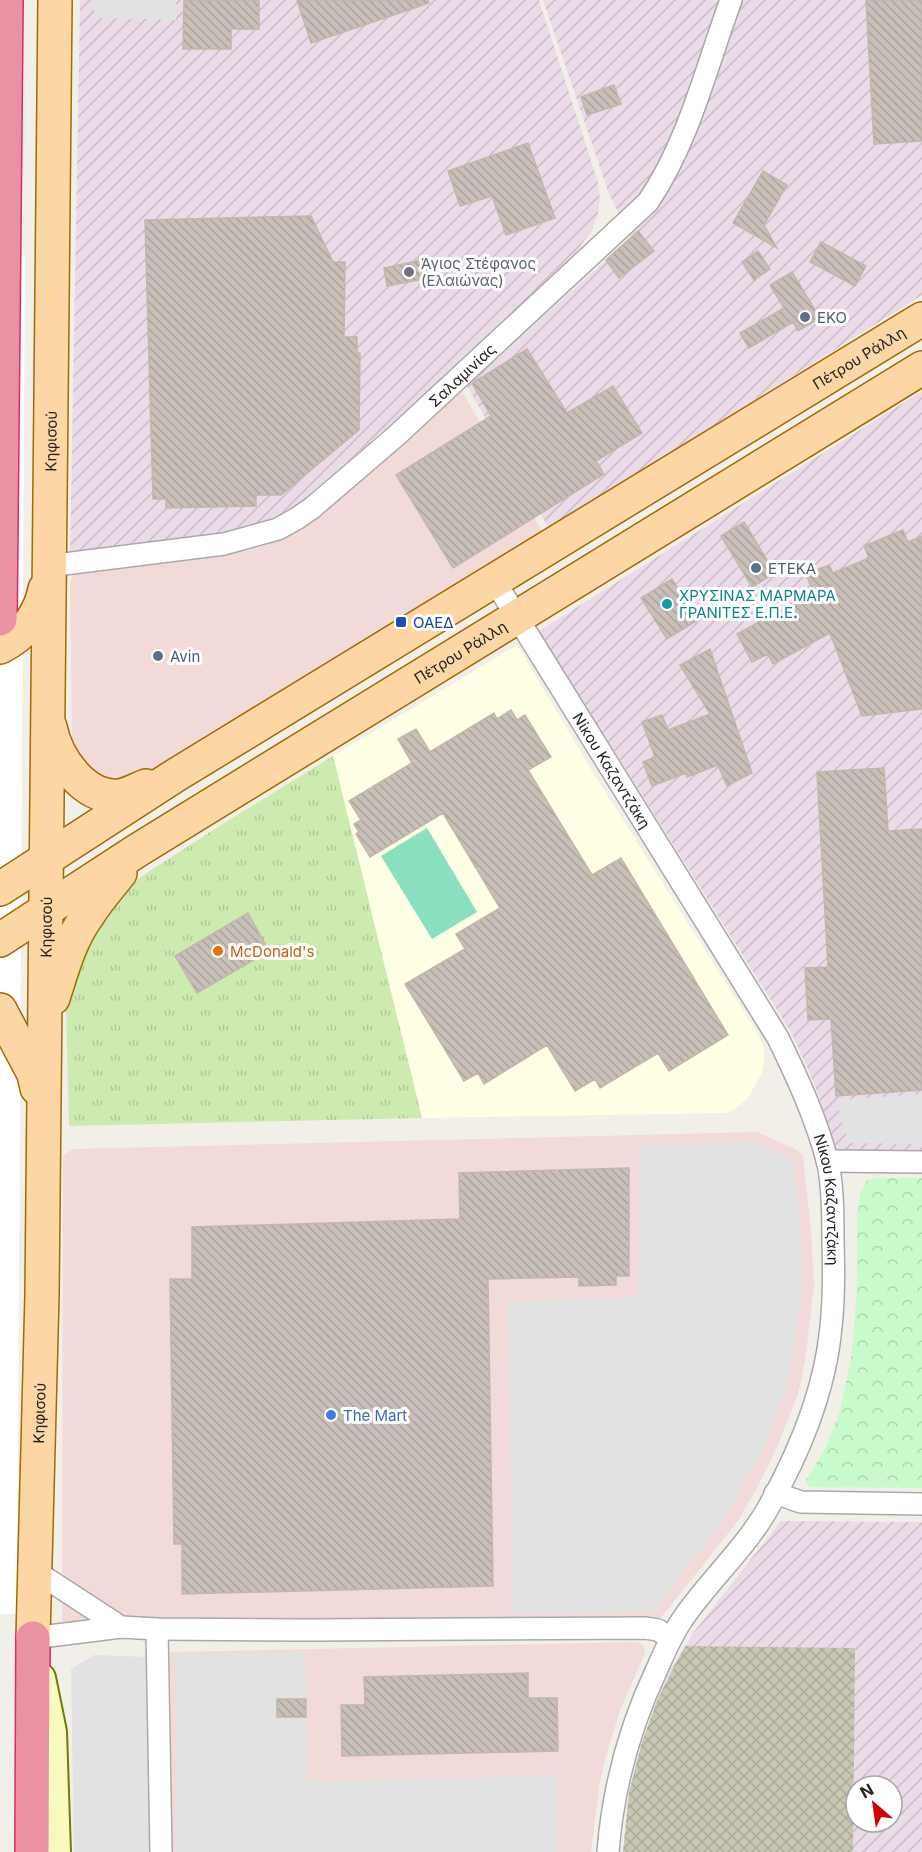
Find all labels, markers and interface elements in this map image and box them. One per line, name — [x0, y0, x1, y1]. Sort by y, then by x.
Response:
place label: Άγιος Στέφανος (Ελαιώνας) — [421, 254, 536, 290]
marker: Άγιος Στέφανος (Ελαιώνας) — [402, 265, 416, 279]
place label: EKO — [817, 308, 847, 327]
marker: EKO — [798, 310, 812, 324]
street label: Πέτρου Ράλλη — [809, 322, 909, 393]
street label: Σαλαμινίας — [425, 339, 499, 410]
street label: Κηφισού — [41, 411, 60, 472]
place label: ΕΤΕΚΑ — [768, 559, 816, 578]
marker: ΕΤΕΚΑ — [749, 561, 763, 575]
place label: ΧΡΥΣΙΝΑΣ ΜΑΡΜΑΡΑ ΓΡΑΝΙΤΕΣ Ε.Π.Ε. — [679, 586, 836, 622]
marker: ΧΡΥΣΙΝΑΣ ΜΑΡΜΑΡΑ ΓΡΑΝΙΤΕΣ Ε.Π.Ε. — [660, 597, 674, 611]
place label: ΟΑΕΔ — [413, 613, 454, 632]
marker: ΟΑΕΔ — [394, 615, 408, 629]
street label: Πέτρου Ράλλη — [410, 616, 510, 688]
place label: Avin — [170, 647, 200, 666]
marker: Avin — [151, 649, 165, 663]
street label: Νίκου Καζαντζάκη — [569, 709, 655, 832]
street label: Κηφισού — [36, 897, 55, 958]
place label: McDonald's — [230, 942, 315, 961]
marker: McDonald's — [211, 944, 225, 958]
street label: Νίκου Καζαντζάκη — [810, 1131, 843, 1266]
street label: Κηφισού — [29, 1382, 49, 1444]
place label: The Mart — [343, 1406, 407, 1425]
marker: The Mart — [324, 1408, 338, 1422]
north arrow — [844, 1774, 904, 1834]
text: N — [857, 1779, 877, 1803]

